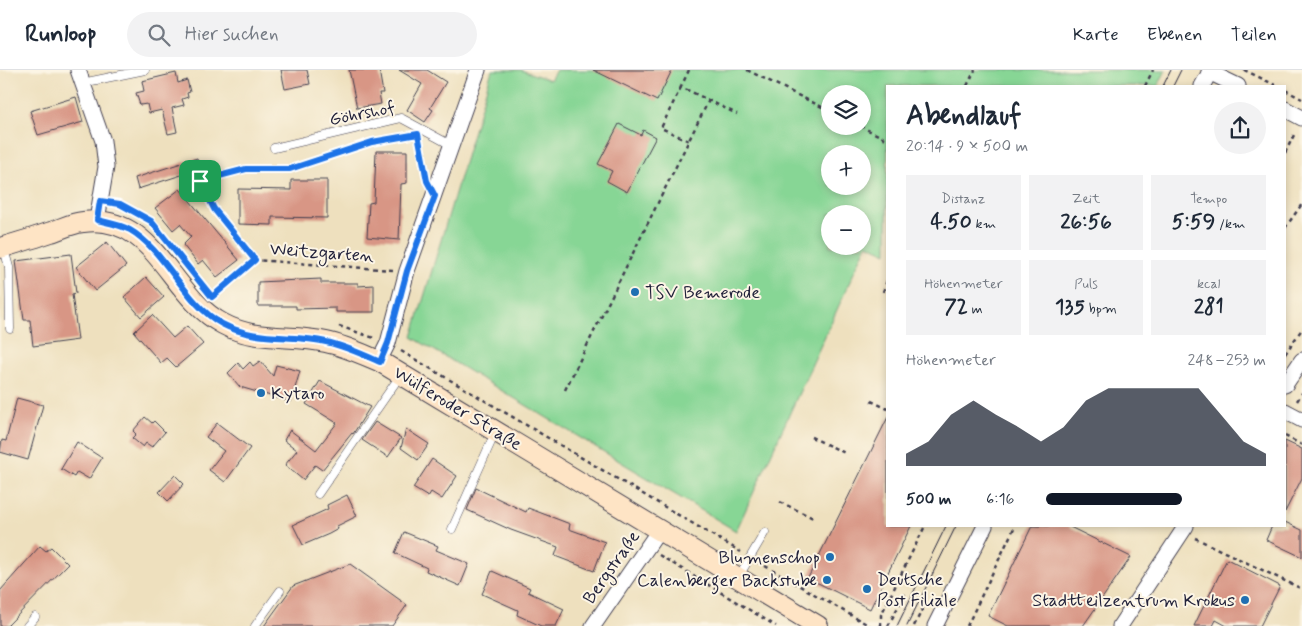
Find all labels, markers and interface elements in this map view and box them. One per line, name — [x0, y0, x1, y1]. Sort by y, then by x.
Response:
search box — [127, 12, 477, 57]
text: Runloop — [25, 19, 97, 50]
icon: search — [145, 21, 173, 49]
text: Hier suchen — [185, 22, 278, 47]
text: Karte — [1073, 23, 1119, 47]
text: Ebenen — [1147, 23, 1203, 47]
text: Teilen — [1231, 23, 1277, 47]
map controls — [821, 85, 871, 255]
button: layers — [821, 85, 871, 135]
street label: Göhrshof — [327, 96, 397, 132]
text: Abendlauf — [906, 98, 1021, 135]
button: share — [1214, 102, 1266, 154]
text: 20:14 · 9 × 500 m — [906, 136, 1028, 157]
button: + — [821, 145, 871, 195]
pin — [179, 160, 221, 202]
icon: arrive — [186, 167, 214, 195]
text: Distanz — [941, 190, 985, 208]
text: Zeit — [1072, 190, 1100, 208]
text: Tempo — [1190, 190, 1227, 208]
button: − — [821, 205, 871, 255]
text: 4.50 — [931, 208, 972, 236]
text: 26:56 — [1060, 208, 1112, 236]
text: 5:59 — [1172, 208, 1215, 236]
text: km — [972, 215, 996, 233]
text: /km — [1215, 215, 1245, 233]
street label: Weitzgarten — [269, 237, 375, 270]
text: Höhenmeter — [924, 275, 1003, 293]
text: Puls — [1074, 275, 1098, 293]
text: kcal — [1197, 275, 1220, 293]
place label: TSV Bemerode — [645, 281, 760, 305]
marker: TSV Bemerode — [629, 286, 641, 298]
text: 72 — [944, 293, 968, 321]
text: 135 — [1055, 293, 1085, 321]
text: 281 — [1194, 293, 1224, 321]
text: m — [968, 300, 983, 318]
text: bpm — [1085, 300, 1117, 318]
text: Höhenmeter — [906, 350, 996, 371]
text: 248–253 m — [1188, 350, 1266, 371]
street label: Wülferoder Straße — [389, 361, 526, 457]
place label: Kytaro — [271, 382, 325, 406]
marker: Kytaro — [255, 387, 267, 399]
text: 500 m — [906, 489, 951, 510]
text: 6:16 — [986, 489, 1014, 510]
street label: Bergstraße — [578, 526, 647, 610]
place label: Blumenschop — [719, 546, 820, 570]
marker: Blumenschop — [824, 551, 836, 563]
place label: Deutsche Post Filiale — [877, 568, 957, 613]
place label: Calenberger Backstube — [637, 569, 817, 595]
marker: Calenberger Backstube — [821, 574, 833, 586]
marker: Deutsche Post Filiale — [861, 583, 873, 595]
place label: Stadtteilzentrum Krokus — [1032, 589, 1235, 613]
marker: Stadtteilzentrum Krokus — [1239, 594, 1251, 606]

